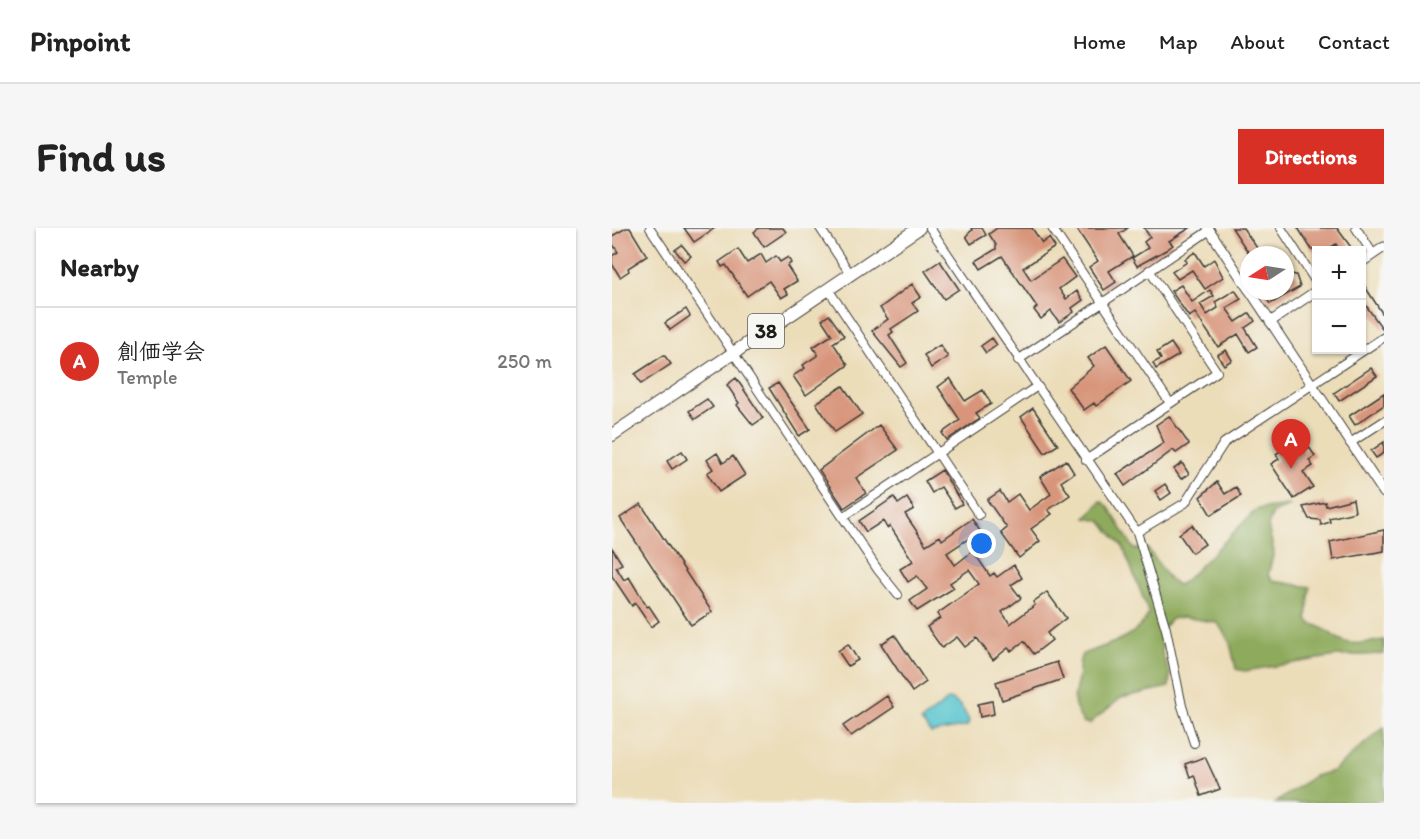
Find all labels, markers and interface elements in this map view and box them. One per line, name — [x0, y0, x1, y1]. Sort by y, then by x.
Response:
text: Pinpoint — [30, 24, 131, 58]
text: Home — [1073, 29, 1126, 54]
text: Map — [1159, 29, 1198, 54]
text: About — [1231, 29, 1285, 54]
text: Contact — [1318, 29, 1390, 54]
button: Directions — [1238, 129, 1384, 184]
text: Find us — [36, 131, 166, 182]
north arrow — [1240, 246, 1294, 300]
map controls — [1312, 246, 1366, 354]
button: + — [1312, 246, 1366, 300]
text: Nearby — [60, 251, 139, 283]
button: − — [1312, 300, 1366, 354]
road number: 38 — [748, 314, 784, 348]
text: 創価学会 — [117, 338, 205, 365]
text: A — [73, 349, 86, 373]
text: 250 m — [497, 349, 552, 373]
text: Temple — [117, 365, 178, 389]
pin: A — [1272, 420, 1310, 469]
your location — [967, 529, 996, 558]

